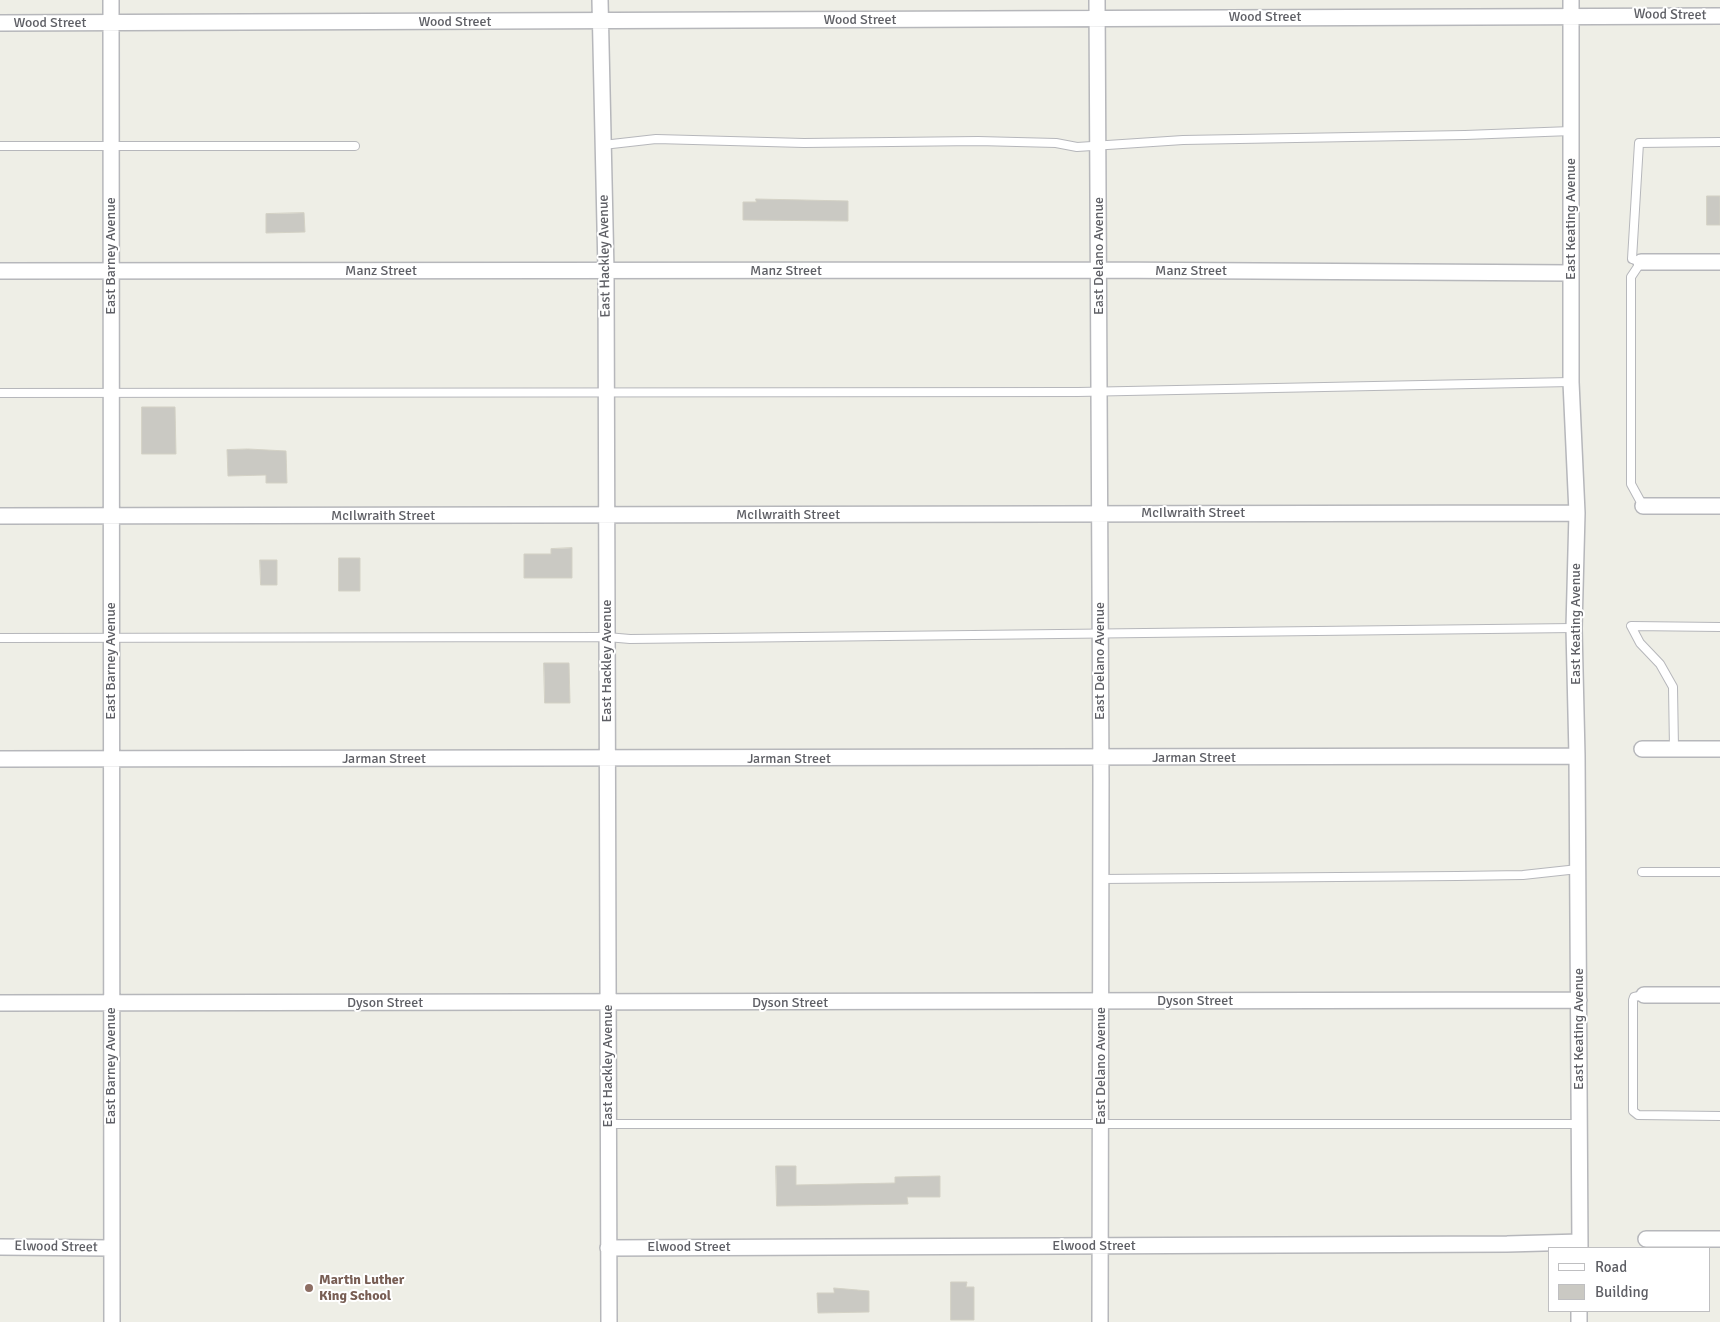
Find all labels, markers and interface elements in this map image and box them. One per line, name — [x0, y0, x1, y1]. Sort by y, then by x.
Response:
street label: Wood Street — [1633, 6, 1707, 24]
street label: Wood Street — [1229, 9, 1301, 25]
street label: Wood Street — [824, 12, 896, 28]
street label: Wood Street — [419, 14, 491, 30]
street label: Wood Street — [14, 15, 86, 31]
street label: East Keating Avenue — [1563, 158, 1579, 280]
street label: East Hackley Avenue — [596, 194, 614, 318]
street label: East Barney Avenue — [103, 197, 119, 315]
street label: East Delano Avenue — [1091, 197, 1107, 315]
street label: Manz Street — [345, 263, 417, 279]
street label: Manz Street — [750, 263, 822, 279]
street label: Manz Street — [1155, 263, 1227, 279]
street label: McIlwraith Street — [1141, 505, 1245, 521]
street label: McIlwraith Street — [736, 507, 840, 523]
street label: McIlwraith Street — [331, 508, 435, 524]
street label: East Keating Avenue — [1568, 563, 1584, 685]
street label: East Hackley Avenue — [599, 599, 615, 723]
street label: East Barney Avenue — [103, 602, 119, 720]
street label: East Delano Avenue — [1092, 602, 1108, 720]
street label: Jarman Street — [1152, 750, 1236, 766]
street label: Jarman Street — [342, 751, 426, 767]
street label: Jarman Street — [747, 751, 831, 767]
street label: East Keating Avenue — [1571, 968, 1587, 1090]
street label: Dyson Street — [1157, 993, 1233, 1009]
street label: Dyson Street — [347, 995, 423, 1011]
street label: Dyson Street — [752, 995, 828, 1011]
street label: East Hackley Avenue — [600, 1004, 616, 1128]
street label: East Barney Avenue — [103, 1007, 119, 1125]
street label: East Delano Avenue — [1093, 1007, 1109, 1125]
street label: Elwood Street — [14, 1238, 98, 1256]
street label: Elwood Street — [1052, 1238, 1136, 1254]
street label: Elwood Street — [647, 1239, 731, 1255]
legend — [1548, 1247, 1710, 1312]
text: Road — [1595, 1258, 1627, 1276]
place label: Martin Luther King School — [319, 1272, 404, 1304]
marker: Martin Luther King School — [303, 1282, 315, 1294]
text: Building — [1595, 1283, 1649, 1301]

